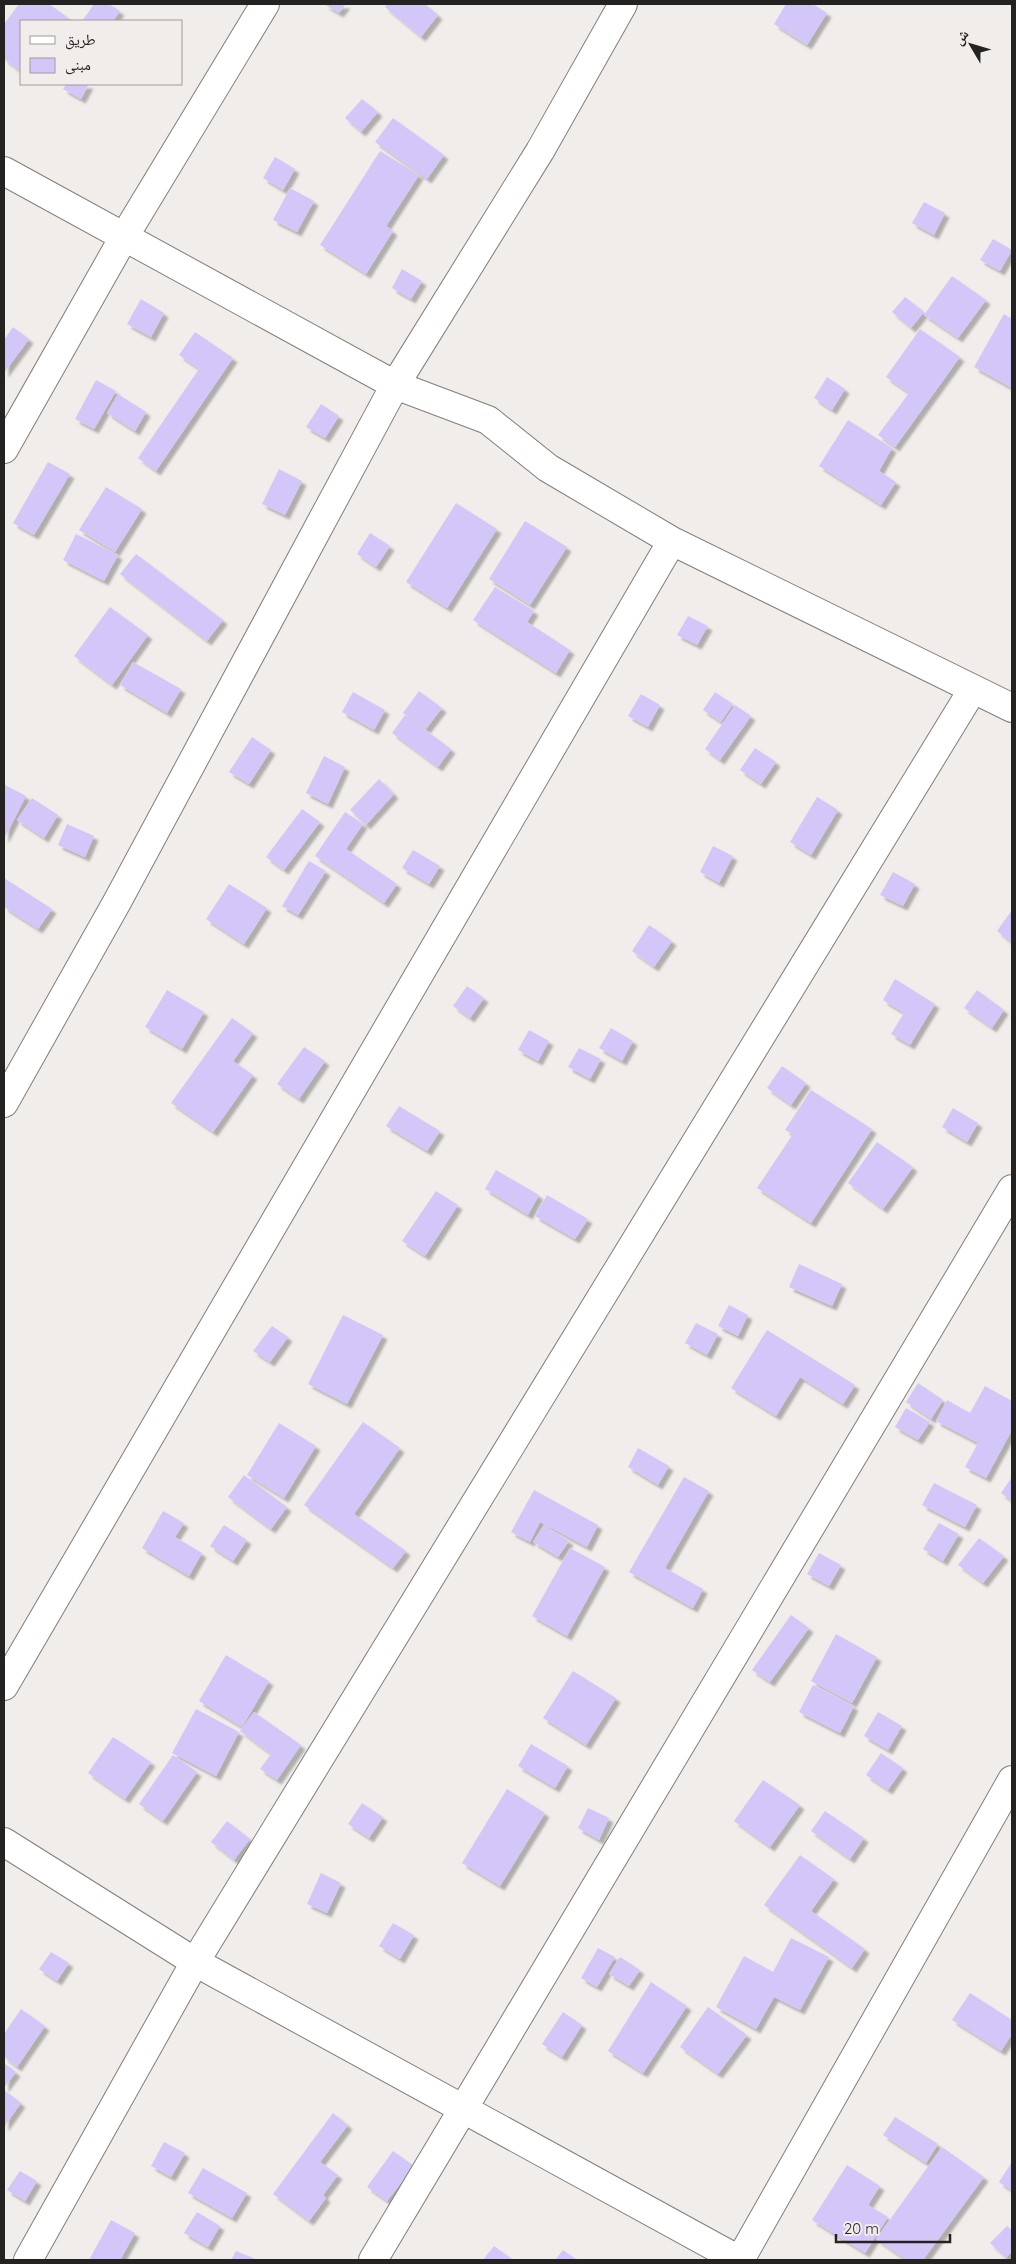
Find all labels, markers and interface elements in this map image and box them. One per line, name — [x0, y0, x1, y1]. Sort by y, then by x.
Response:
legend — [20, 20, 182, 85]
north arrow — [946, 20, 996, 70]
text: ش — [949, 25, 973, 48]
text: طريق — [65, 30, 96, 50]
text: مبنى — [65, 55, 91, 75]
scale bar — [836, 2212, 950, 2244]
text: 20 m — [844, 2219, 879, 2238]

